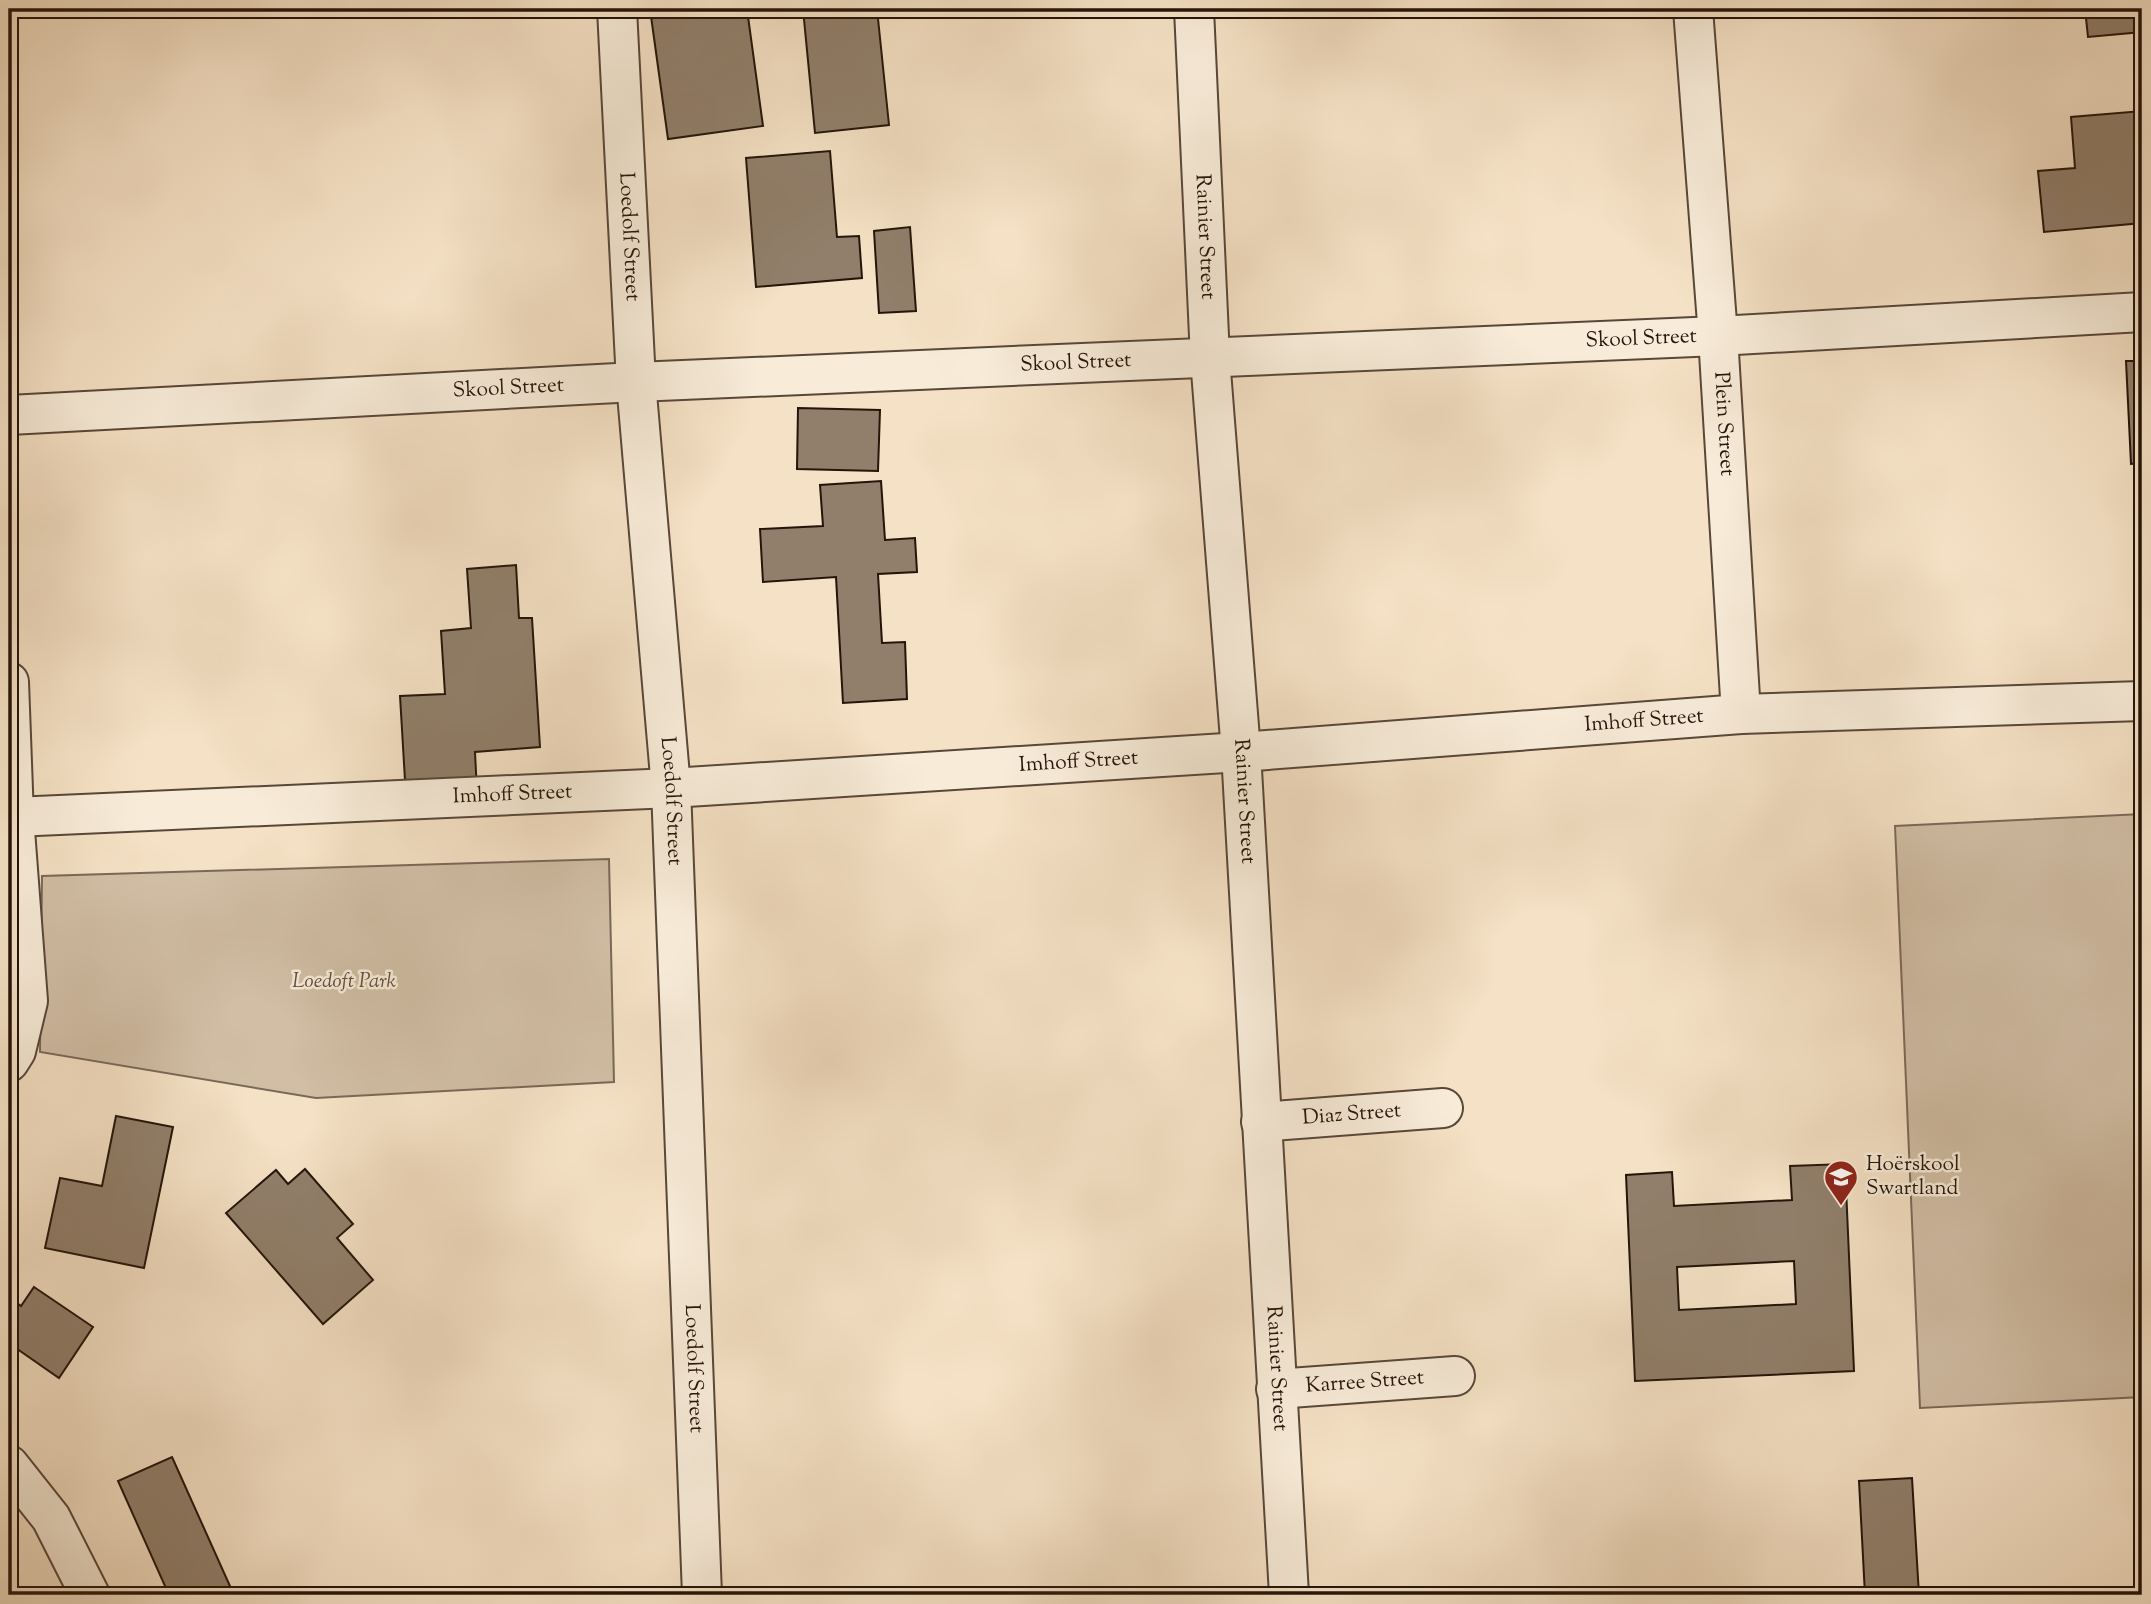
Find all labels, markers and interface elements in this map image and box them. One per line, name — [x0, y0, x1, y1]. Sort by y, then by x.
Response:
street label: Loedolf Street — [610, 172, 647, 302]
street label: Rainier Street — [1187, 173, 1222, 300]
street label: Skool Street — [1585, 322, 1697, 357]
street label: Skool Street — [1020, 346, 1132, 381]
street label: Skool Street — [452, 371, 565, 407]
street label: Plein Street — [1705, 371, 1741, 477]
street label: Imhoff Street — [1583, 702, 1705, 741]
street label: Loedolf Street — [652, 735, 689, 866]
street label: Rainier Street — [1225, 738, 1262, 865]
street label: Imhoff Street — [1018, 744, 1139, 781]
street label: Imhoff Street — [452, 777, 573, 813]
park label: Loedoft Park — [292, 967, 396, 997]
street label: Diaz Street — [1301, 1096, 1402, 1134]
place label: Hoërskool Swartland — [1866, 1150, 1960, 1204]
school or university icon: Hoërskool Swartland — [1822, 1158, 1860, 1207]
street label: Loedolf Street — [676, 1304, 711, 1434]
street label: Rainier Street — [1258, 1305, 1295, 1432]
street label: Karree Street — [1304, 1363, 1425, 1402]

